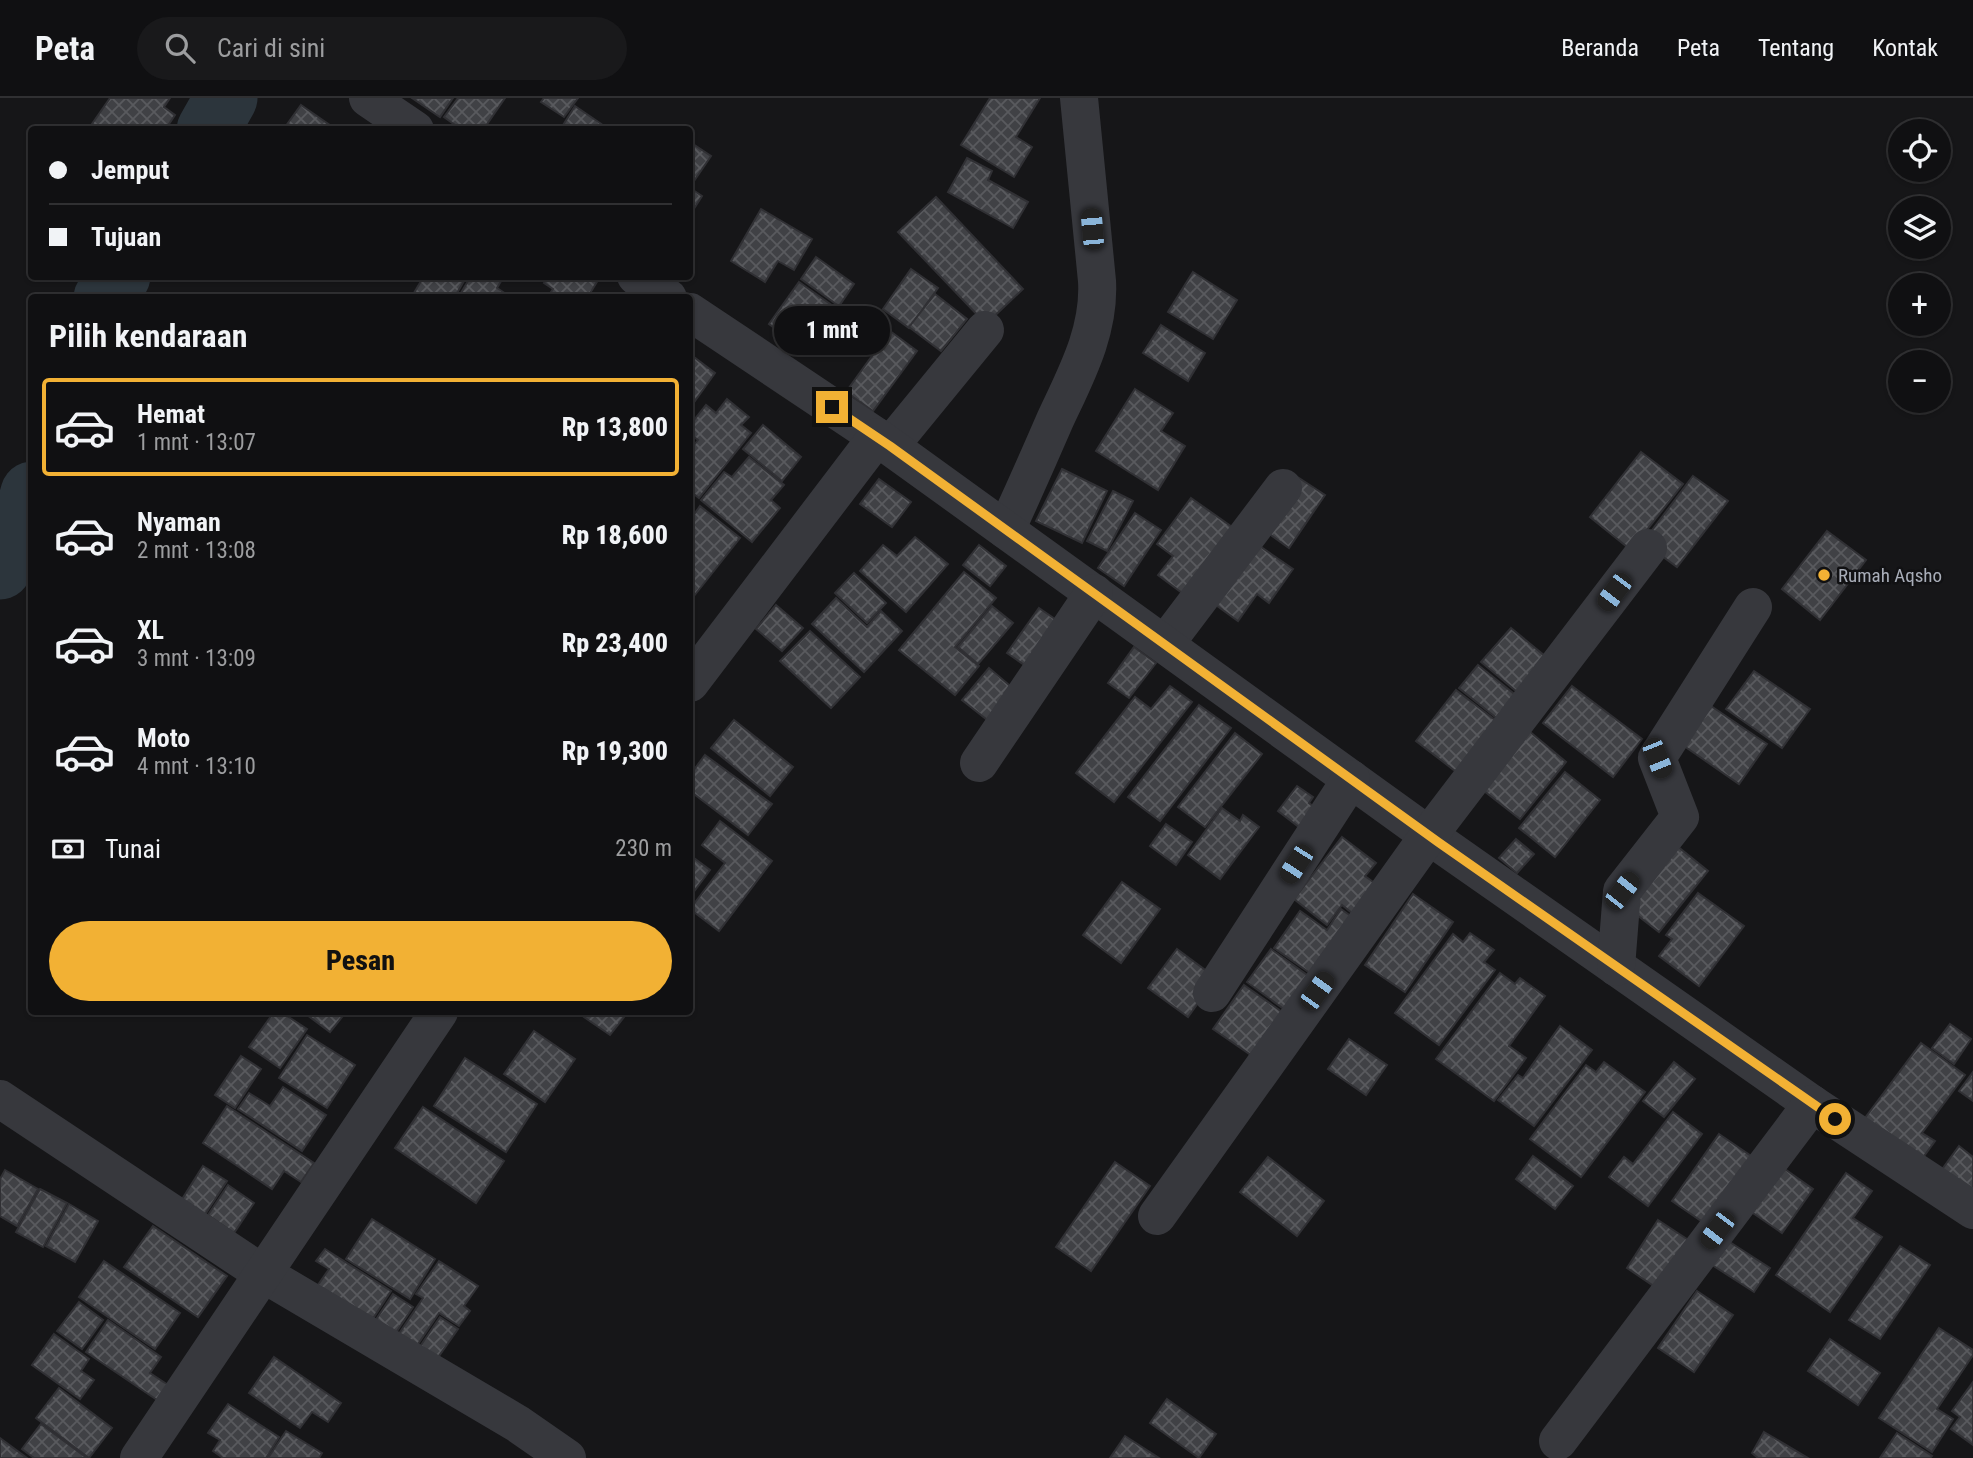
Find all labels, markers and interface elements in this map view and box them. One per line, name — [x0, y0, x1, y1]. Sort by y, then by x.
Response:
search box — [137, 17, 627, 80]
text: Peta — [35, 29, 95, 68]
icon: search — [161, 29, 199, 67]
text: Cari di sini — [217, 33, 325, 63]
text: Beranda — [1561, 34, 1639, 62]
text: Peta — [1677, 34, 1720, 62]
text: Tentang — [1758, 34, 1834, 62]
text: Kontak — [1872, 34, 1938, 62]
map controls — [1888, 119, 1951, 413]
button: locate — [1888, 119, 1951, 182]
text: Jemput — [91, 155, 169, 185]
button: layers — [1888, 196, 1951, 259]
car — [1080, 207, 1105, 251]
text: Tujuan — [91, 222, 161, 252]
button: + — [1888, 273, 1951, 336]
callout: 1 mnt — [774, 306, 890, 354]
text: Pilih kendaraan — [49, 317, 248, 355]
text: 1 mnt — [806, 317, 858, 344]
button: − — [1888, 350, 1951, 413]
route end — [816, 391, 848, 423]
icon: car — [53, 396, 116, 459]
text: Hemat — [137, 399, 205, 429]
text: Rp 13,800 — [562, 412, 668, 442]
text: 1 mnt · 13:07 — [137, 429, 256, 456]
icon: car — [53, 504, 116, 567]
text: Nyaman — [137, 507, 221, 537]
text: Rp 18,600 — [562, 520, 668, 550]
text: 2 mnt · 13:08 — [137, 537, 256, 564]
place label: Rumah Aqsho — [1838, 564, 1942, 587]
marker: Rumah Aqsho — [1816, 567, 1832, 583]
car — [1593, 569, 1636, 615]
icon: car — [53, 612, 116, 675]
text: XL — [137, 615, 164, 645]
text: Rp 23,400 — [562, 628, 668, 658]
text: 3 mnt · 13:09 — [137, 645, 256, 672]
icon: car — [53, 720, 116, 783]
text: Moto — [137, 723, 190, 753]
car — [1640, 735, 1675, 781]
text: Rp 19,300 — [562, 736, 668, 766]
text: 4 mnt · 13:10 — [137, 753, 256, 780]
icon: cash — [49, 830, 87, 868]
text: Tunai — [105, 834, 161, 864]
text: 230 m — [615, 835, 672, 862]
car — [1276, 841, 1317, 887]
car — [1601, 868, 1644, 914]
button: Pesan — [49, 921, 672, 1001]
car — [1297, 968, 1338, 1014]
route start — [1819, 1103, 1851, 1135]
car — [1696, 1207, 1739, 1253]

